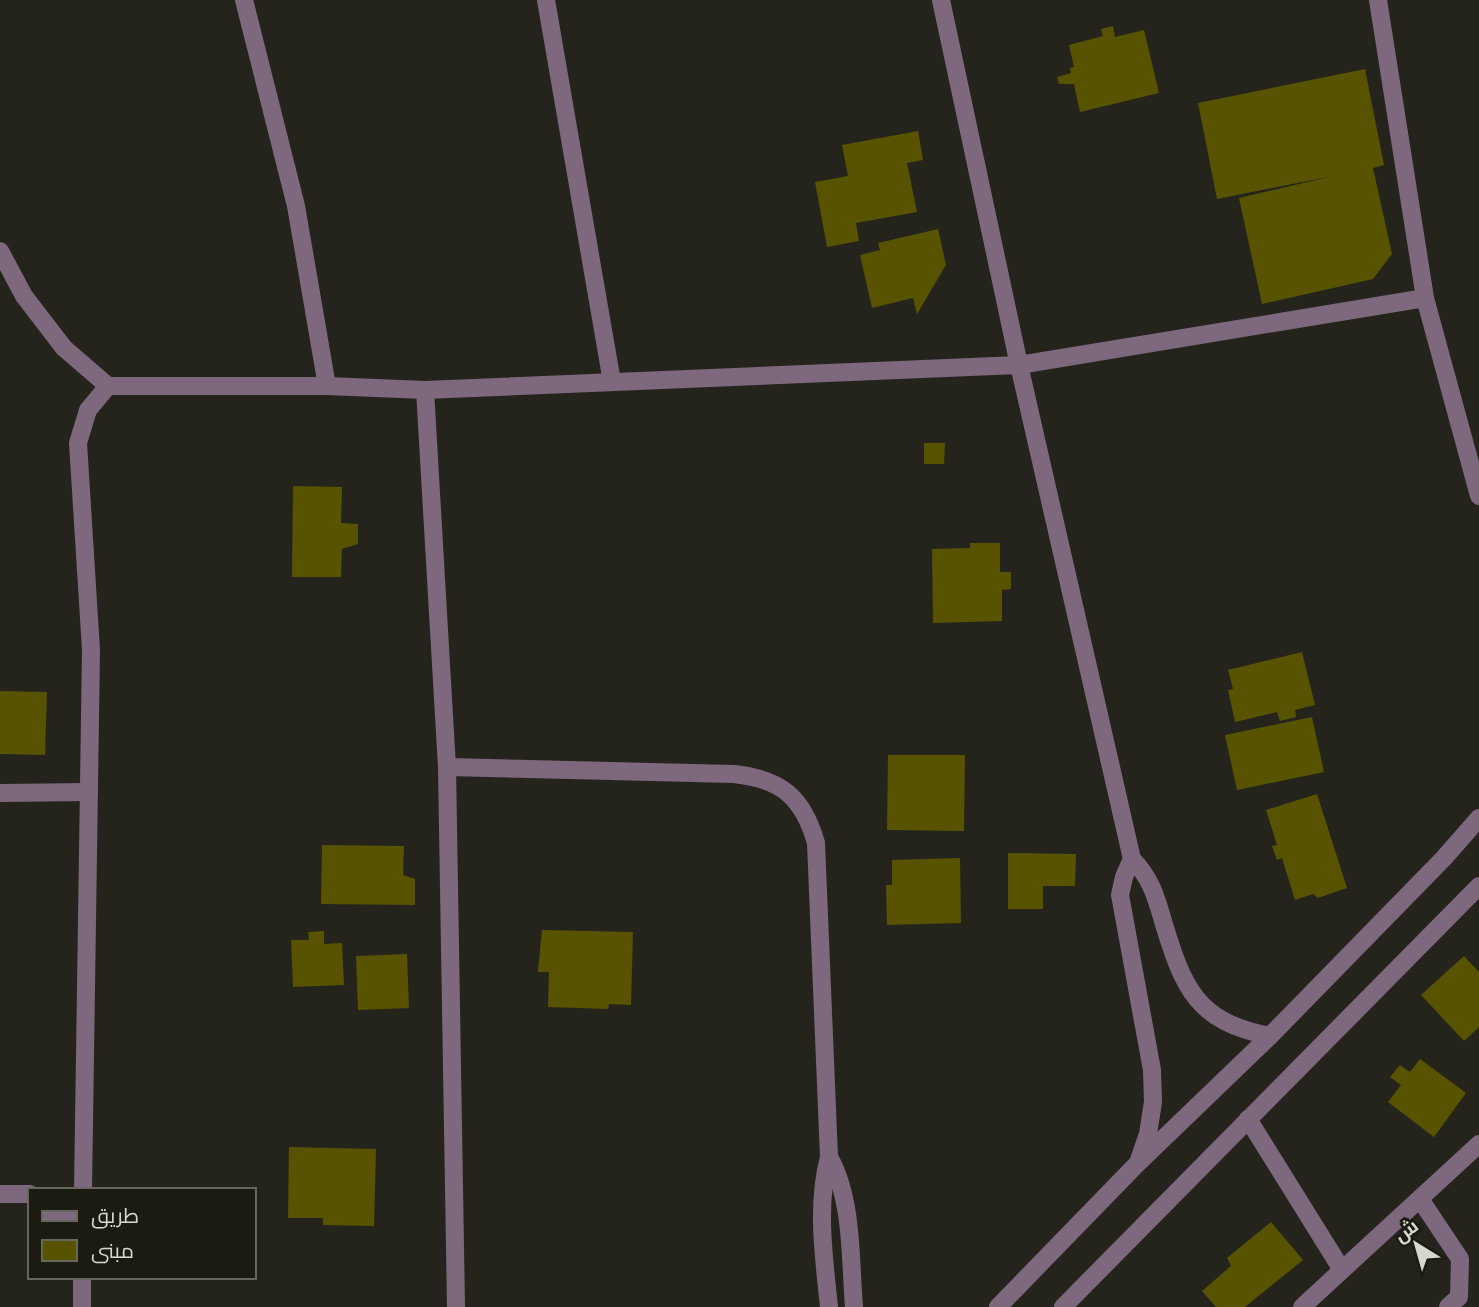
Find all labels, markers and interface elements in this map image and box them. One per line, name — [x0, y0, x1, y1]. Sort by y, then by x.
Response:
legend — [28, 1188, 256, 1279]
text: طريق — [91, 1203, 139, 1229]
north arrow — [1381, 1209, 1451, 1279]
text: ش — [1389, 1214, 1423, 1247]
text: مبنى — [91, 1238, 134, 1264]

